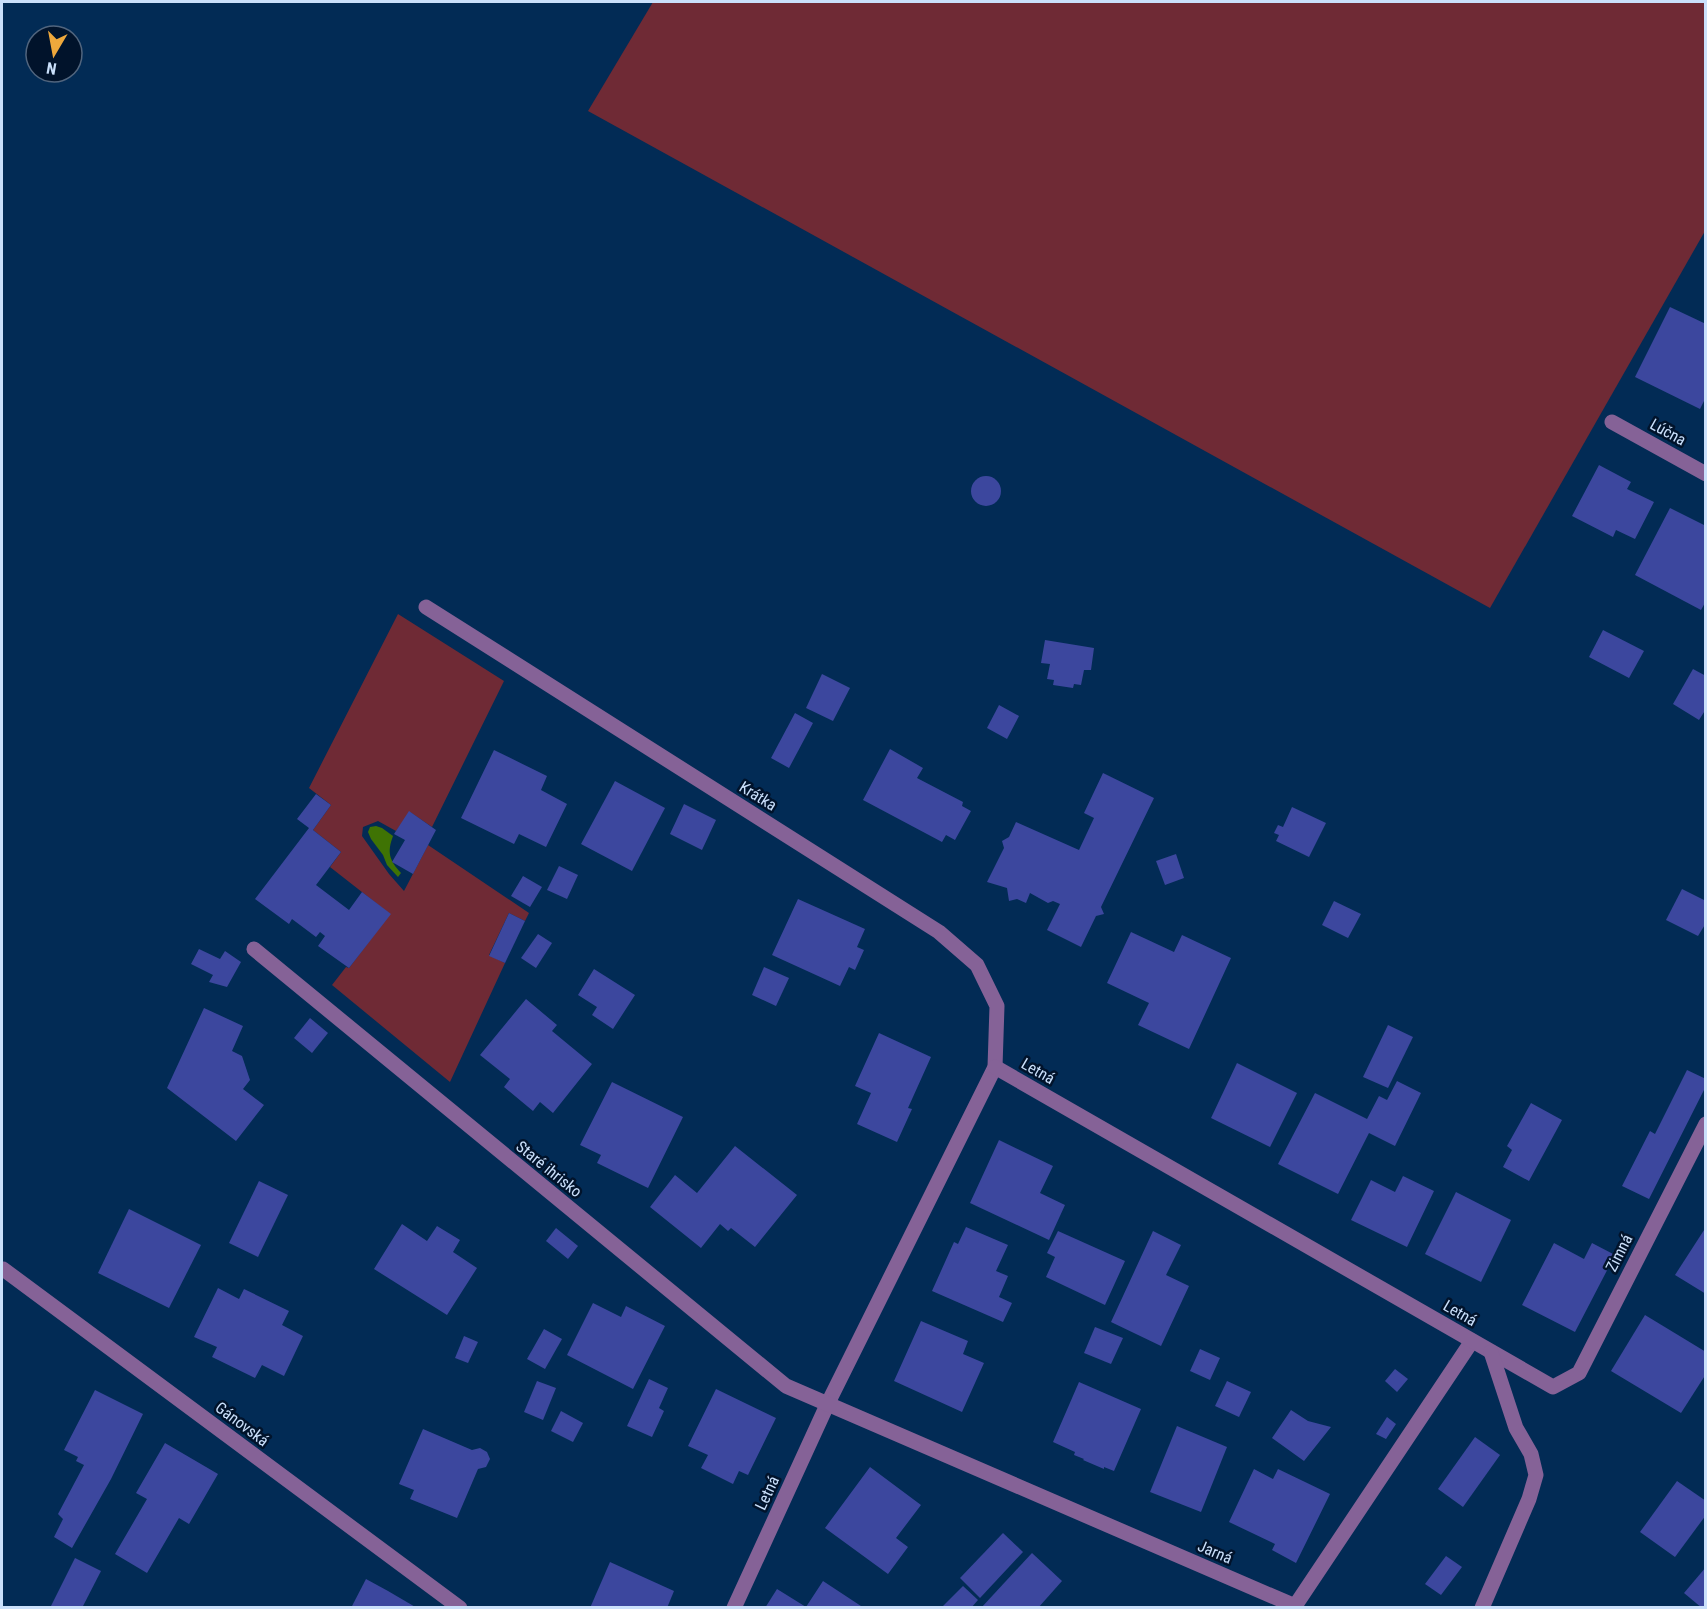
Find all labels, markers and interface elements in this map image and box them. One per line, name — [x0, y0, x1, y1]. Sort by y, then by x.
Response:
north arrow — [24, 24, 84, 84]
text: N — [45, 58, 58, 78]
street label: Lúčna — [1647, 415, 1689, 449]
street label: Krátka — [736, 777, 780, 815]
street label: Letná — [1018, 1054, 1058, 1088]
street label: Staré ihrisko — [512, 1137, 586, 1201]
street label: Zimná — [1602, 1231, 1636, 1275]
street label: Letná — [1440, 1296, 1480, 1330]
street label: Gánovská — [212, 1398, 272, 1450]
street label: Letná — [751, 1473, 783, 1513]
street label: Jarná — [1195, 1536, 1235, 1568]

